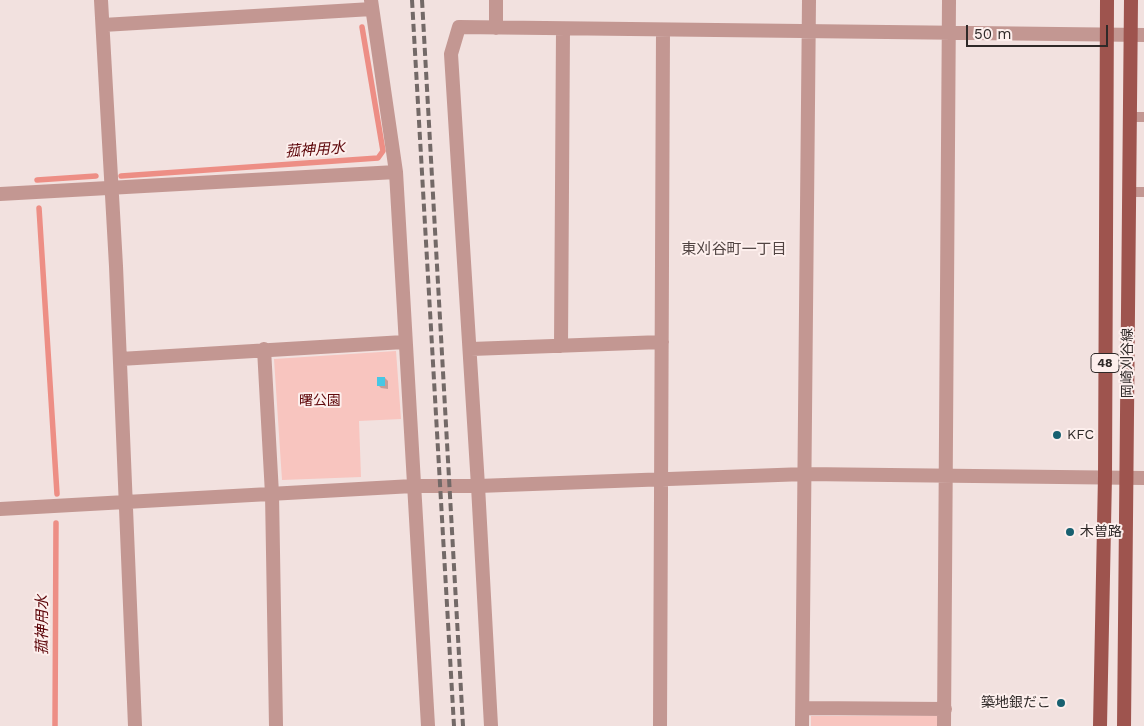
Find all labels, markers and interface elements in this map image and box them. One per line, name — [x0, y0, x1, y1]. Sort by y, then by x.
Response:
scale bar — [969, 15, 1112, 47]
text: 50 m — [974, 25, 1011, 43]
water label: 菰神用水 — [284, 139, 346, 161]
district label: 東刈谷町一丁目 — [682, 241, 786, 259]
street label: 岡崎刈谷線 — [1120, 328, 1136, 398]
road number: 48 — [1091, 353, 1119, 372]
park label: 曙公園 — [299, 393, 341, 409]
place label: KFC — [1067, 427, 1094, 443]
marker: KFC — [1051, 429, 1063, 441]
place label: 木曽路 — [1080, 524, 1122, 540]
marker: 木曽路 — [1064, 526, 1076, 538]
water label: 菰神用水 — [34, 595, 52, 655]
place label: 築地銀だこ — [981, 695, 1051, 711]
marker: 築地銀だこ — [1055, 697, 1067, 709]

